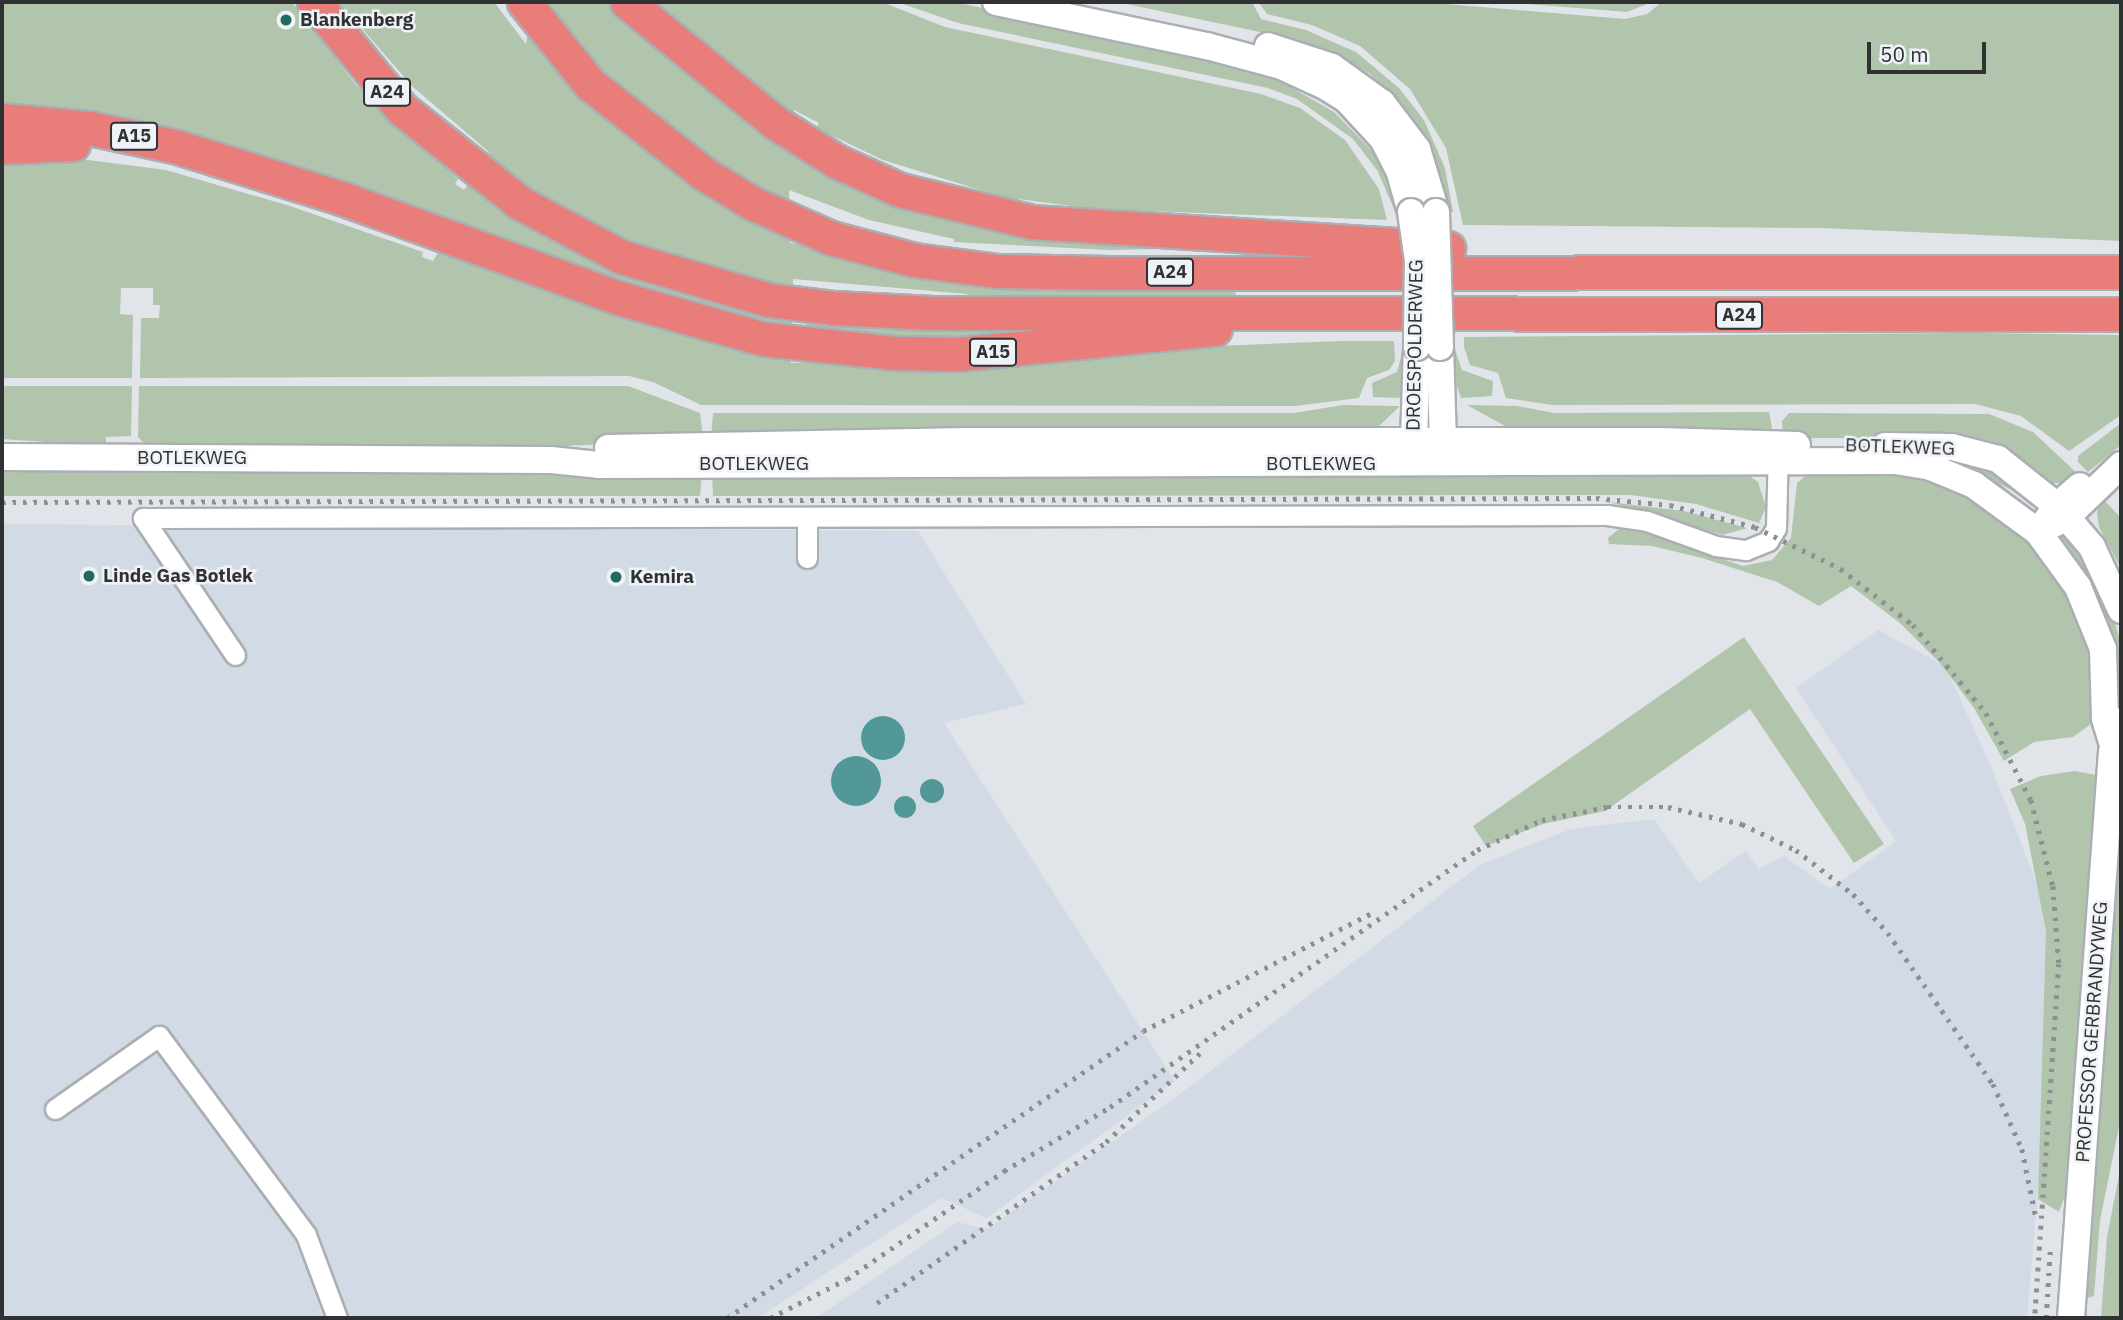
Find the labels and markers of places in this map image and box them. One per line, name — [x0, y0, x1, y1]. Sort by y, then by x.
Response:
place label: Blankenberg — [300, 9, 413, 31]
marker: Blankenberg — [278, 12, 294, 28]
place label: Linde Gas Botlek — [103, 565, 253, 587]
place label: Kemira — [630, 566, 694, 588]
marker: Linde Gas Botlek — [81, 568, 97, 584]
marker: Kemira — [608, 569, 624, 585]

